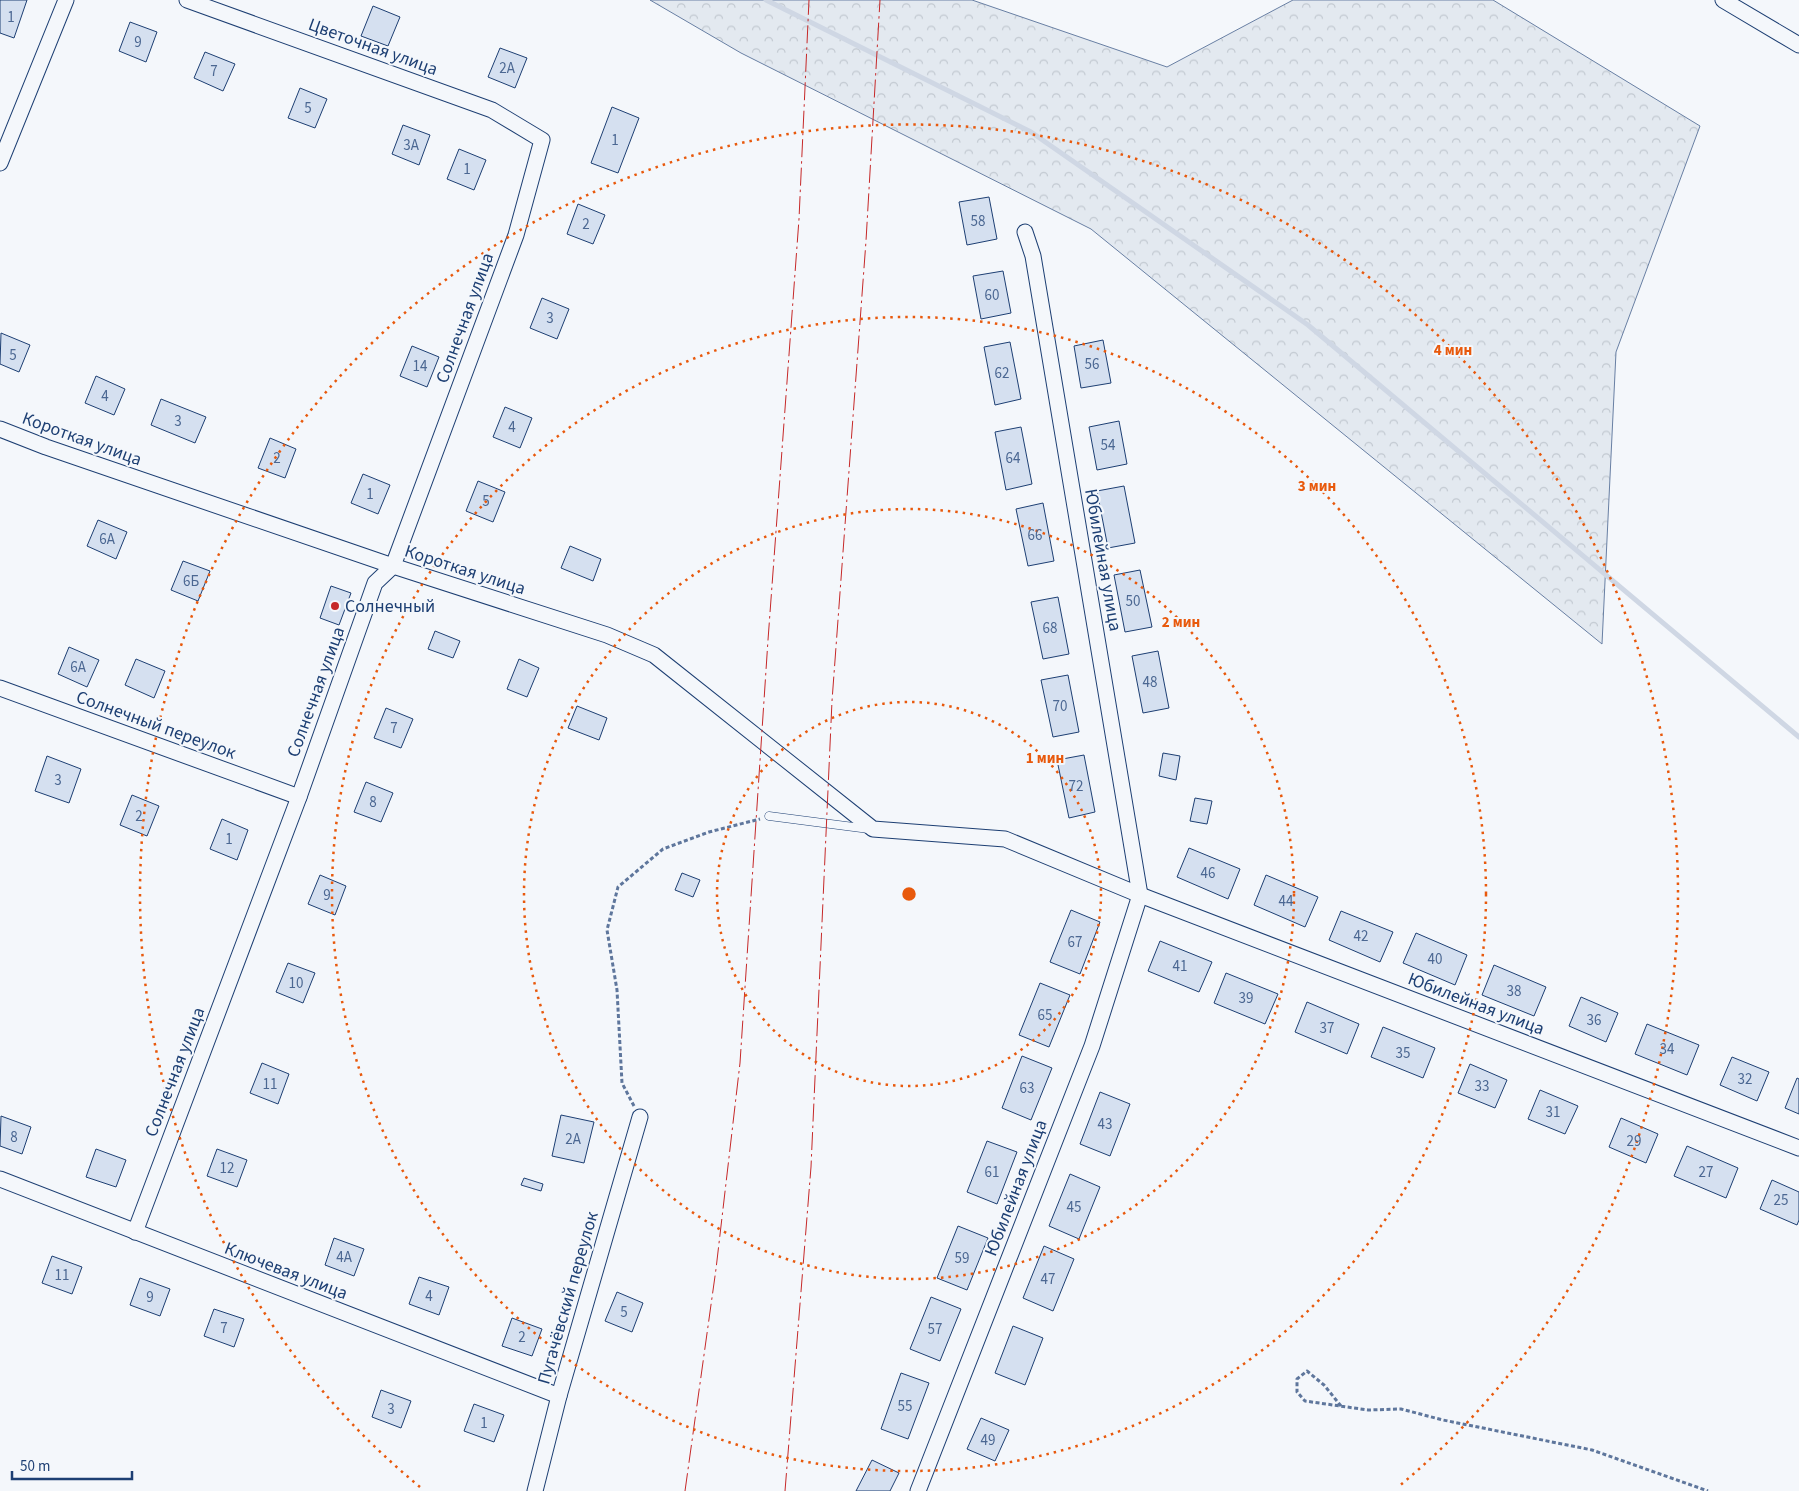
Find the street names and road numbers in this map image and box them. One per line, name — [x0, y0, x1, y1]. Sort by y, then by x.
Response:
street label: Цветочная улица — [305, 12, 441, 82]
street label: Солнечная улица — [430, 249, 500, 387]
street label: Короткая улица — [19, 406, 145, 472]
street label: Юбилейная улица — [1078, 487, 1128, 633]
street label: Короткая улица — [401, 539, 529, 601]
street label: Солнечная улица — [281, 623, 351, 761]
street label: Солнечный переулок — [73, 684, 239, 766]
street label: Юбилейная улица — [1404, 966, 1548, 1042]
street label: Солнечная улица — [139, 1004, 211, 1140]
street label: Юбилейная улица — [978, 1116, 1054, 1260]
street label: Пугачёвский переулок — [531, 1209, 605, 1387]
street label: Ключевая улица — [221, 1236, 351, 1306]

